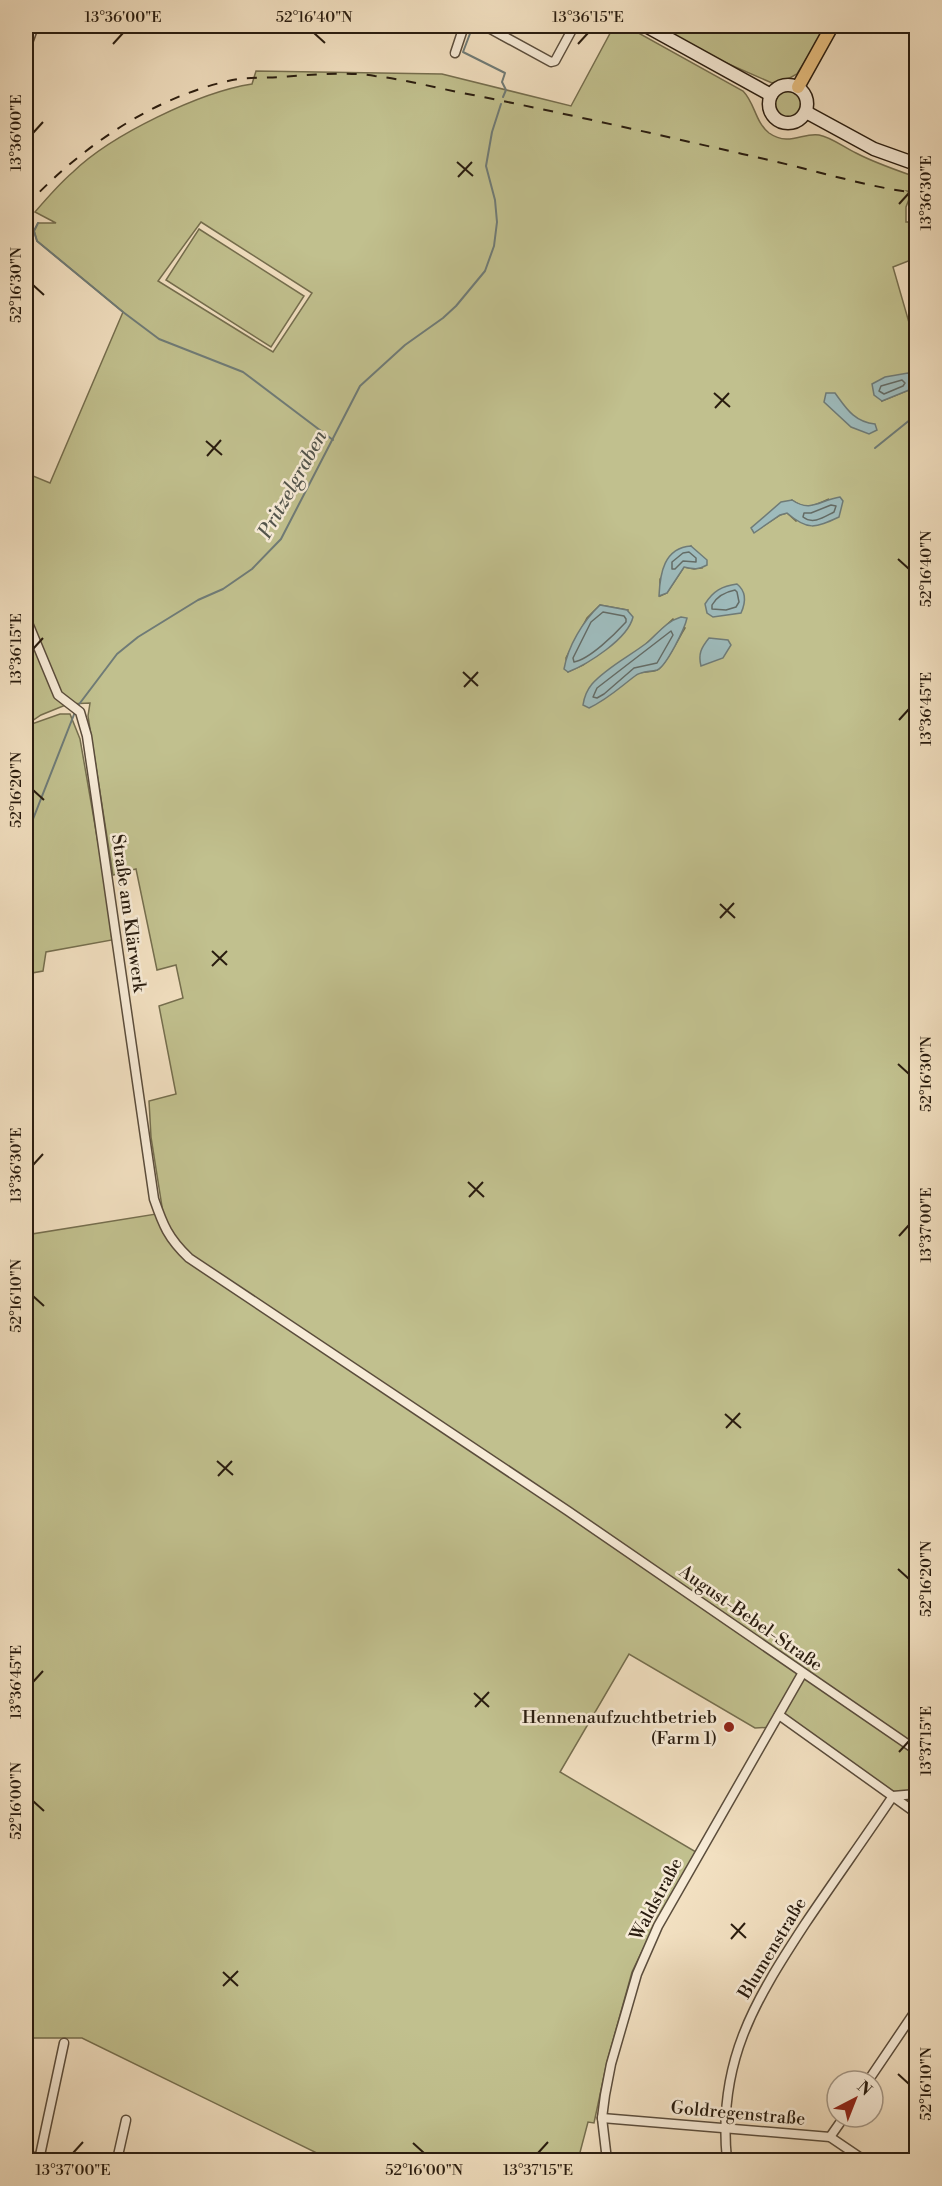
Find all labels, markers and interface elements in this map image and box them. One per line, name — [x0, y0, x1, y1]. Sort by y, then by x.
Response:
text: 13°36'00"E — [84, 8, 162, 27]
text: 52°16'40"N — [276, 8, 352, 27]
text: 13°36'15"E — [552, 8, 624, 27]
text: 13°36'00"E — [7, 94, 26, 172]
text: 13°36'30"E — [917, 155, 936, 231]
text: 52°16'30"N — [7, 247, 26, 323]
water label: Pritzelgraben — [253, 426, 334, 544]
text: 52°16'40"N — [917, 531, 936, 607]
text: 13°36'15"E — [7, 613, 26, 685]
text: 13°36'45"E — [917, 672, 936, 746]
text: 52°16'20"N — [7, 752, 26, 828]
street label: Straße am Klärwerk — [106, 833, 151, 995]
text: 52°16'30"N — [917, 1036, 936, 1112]
text: 13°36'30"E — [7, 1127, 26, 1203]
text: 13°37'00"E — [917, 1187, 936, 1263]
text: 52°16'10"N — [7, 1259, 26, 1333]
text: 52°16'20"N — [917, 1541, 936, 1617]
street label: August-Bebel-Straße — [674, 1560, 827, 1677]
text: 13°36'45"E — [7, 1645, 26, 1719]
place label: Hennenaufzuchtbetrieb (Farm 1) — [522, 1706, 717, 1750]
text: 13°37'15"E — [917, 1706, 936, 1776]
marker: Hennenaufzuchtbetrieb (Farm 1) — [722, 1720, 736, 1734]
text: 52°16'00"N — [7, 1762, 26, 1840]
street label: Waldstraße — [625, 1854, 688, 1945]
street label: Blumenstraße — [733, 1893, 812, 2004]
text: 52°16'10"N — [917, 2047, 936, 2121]
north arrow — [825, 2069, 885, 2129]
text: N — [853, 2077, 876, 2100]
street label: Goldregenstraße — [670, 2096, 806, 2131]
text: 13°37'00"E — [35, 2161, 111, 2180]
text: 52°16'00"N — [385, 2161, 463, 2180]
text: 13°37'15"E — [503, 2161, 573, 2180]

